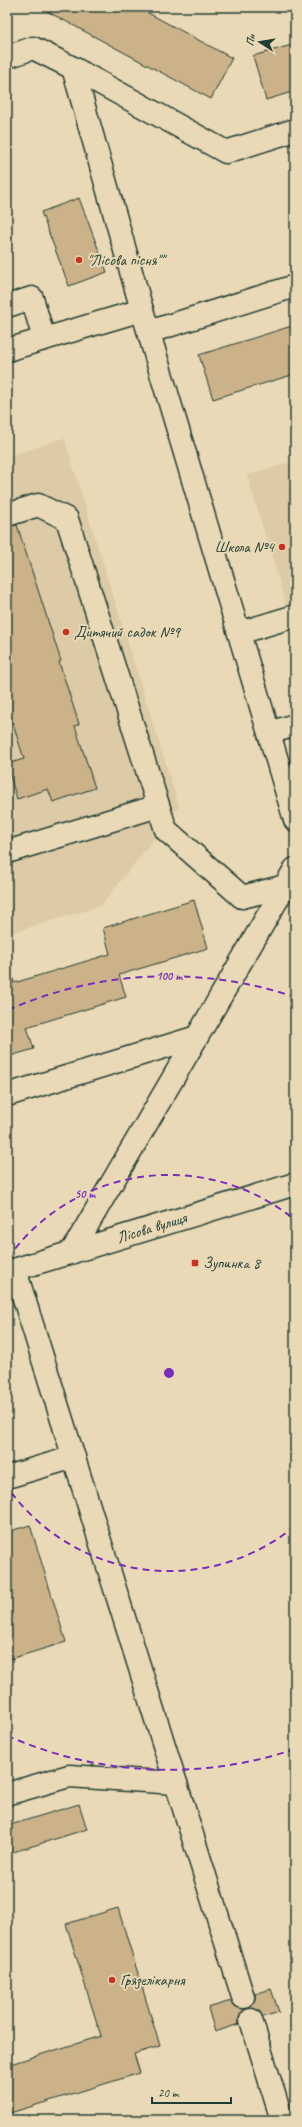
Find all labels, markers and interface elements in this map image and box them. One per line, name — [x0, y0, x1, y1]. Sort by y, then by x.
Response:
north arrow — [240, 22, 280, 62]
text: Пн — [242, 32, 258, 47]
place label: "Лісова пісня"" — [87, 250, 167, 270]
marker: "Лісова пісня"" — [74, 255, 84, 265]
place label: Школа №4 — [214, 537, 276, 557]
marker: Школа №4 — [277, 542, 287, 552]
place label: Дитячий садок №9 — [74, 622, 182, 642]
marker: Дитячий садок №9 — [61, 627, 71, 637]
text: 100 m — [156, 968, 183, 984]
text: 50 m — [75, 1186, 96, 1202]
street label: Лісова вулиця — [114, 1207, 190, 1248]
place label: Зупинка 8 — [203, 1253, 262, 1273]
marker: Зупинка 8 — [190, 1258, 200, 1268]
centre of rings — [162, 1366, 176, 1380]
place label: Грязелікарня — [120, 1970, 185, 1990]
marker: Грязелікарня — [107, 1975, 117, 1985]
scale bar — [152, 2079, 231, 2105]
text: 20 m — [158, 2085, 180, 2101]

